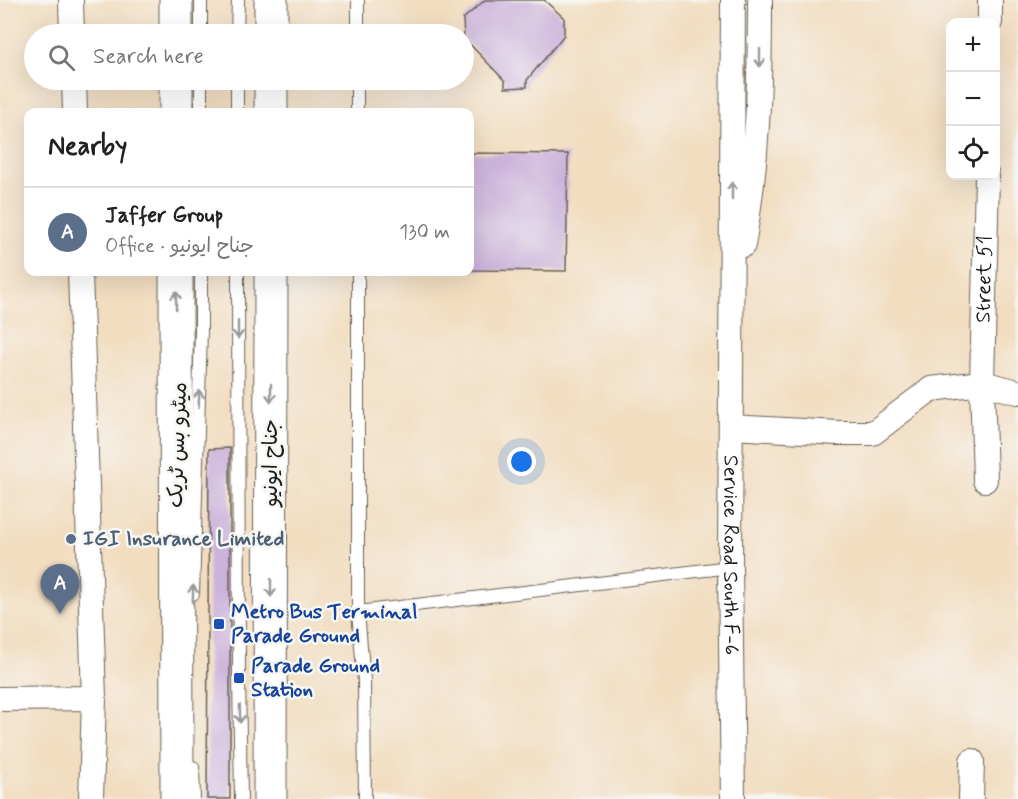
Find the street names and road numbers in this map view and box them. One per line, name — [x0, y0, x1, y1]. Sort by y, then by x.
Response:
street label: Street 51 — [969, 235, 1000, 323]
street label: میٹرو بس ٹریک — [162, 382, 194, 508]
street label: جناح ایونیو — [257, 419, 285, 508]
street label: Service Road South F-6 — [716, 455, 745, 655]

